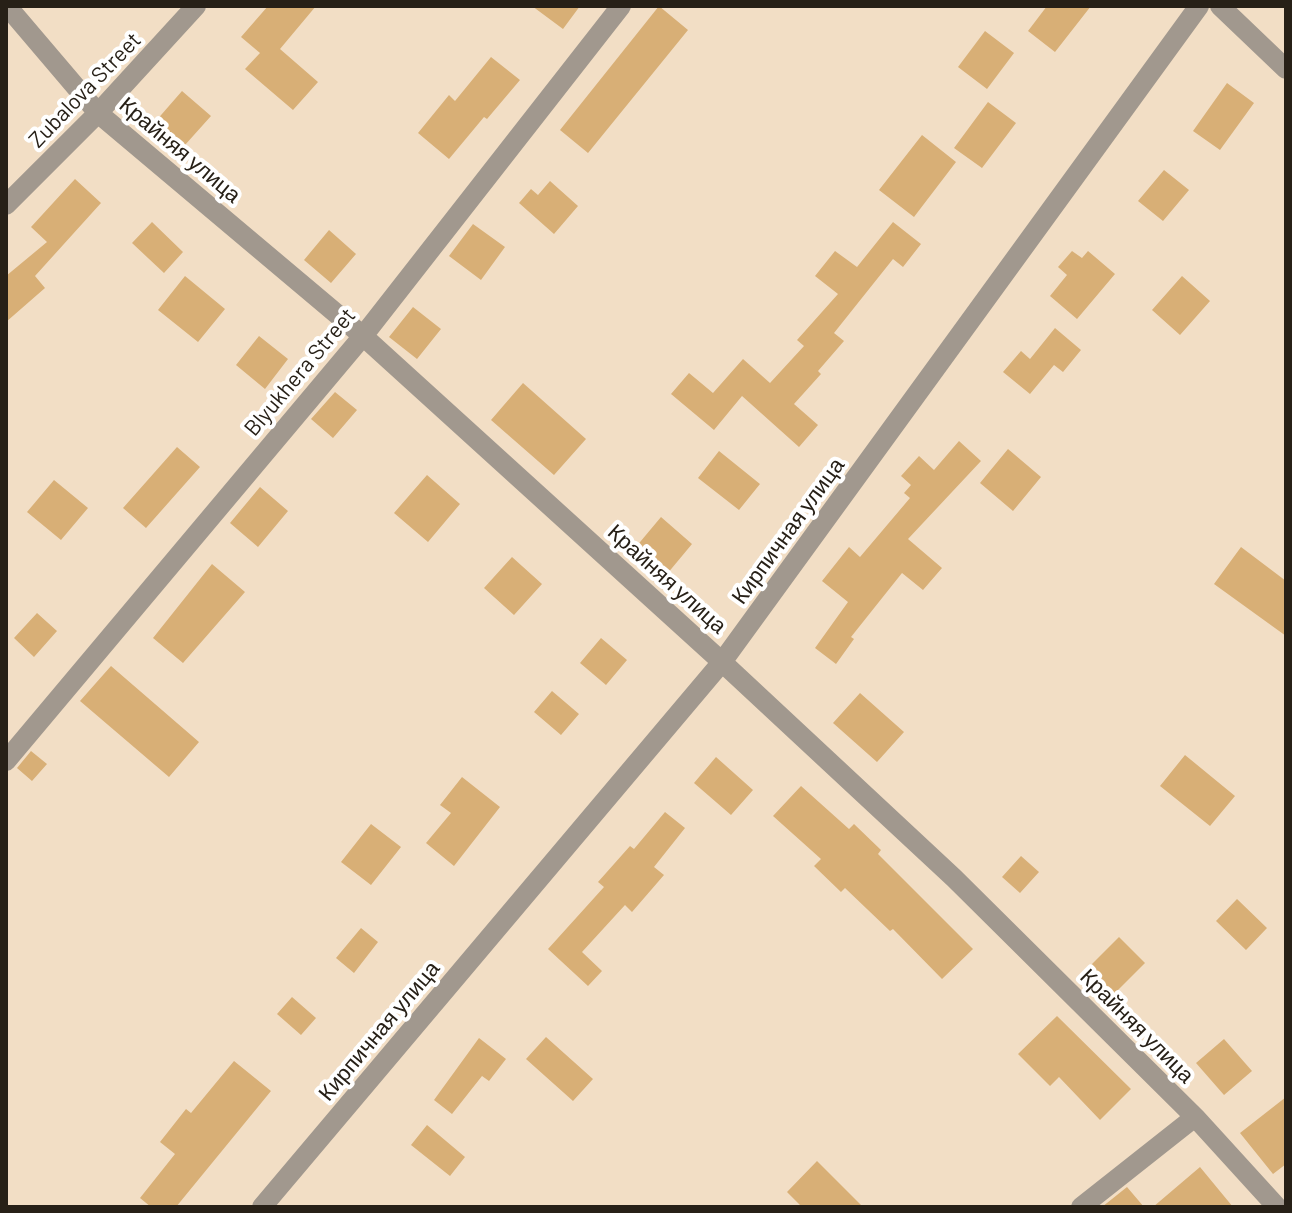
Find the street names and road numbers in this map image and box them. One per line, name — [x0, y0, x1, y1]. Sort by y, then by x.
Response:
street label: Zubalova Street — [24, 27, 146, 153]
street label: Крайняя улица — [114, 92, 246, 208]
street label: Blyukhera Street — [239, 303, 361, 441]
street label: Кирпичная улица — [726, 453, 850, 609]
street label: Крайняя улица — [602, 519, 732, 639]
street label: Кирпичная улица — [313, 956, 445, 1106]
street label: Крайняя улица — [1074, 963, 1200, 1089]

